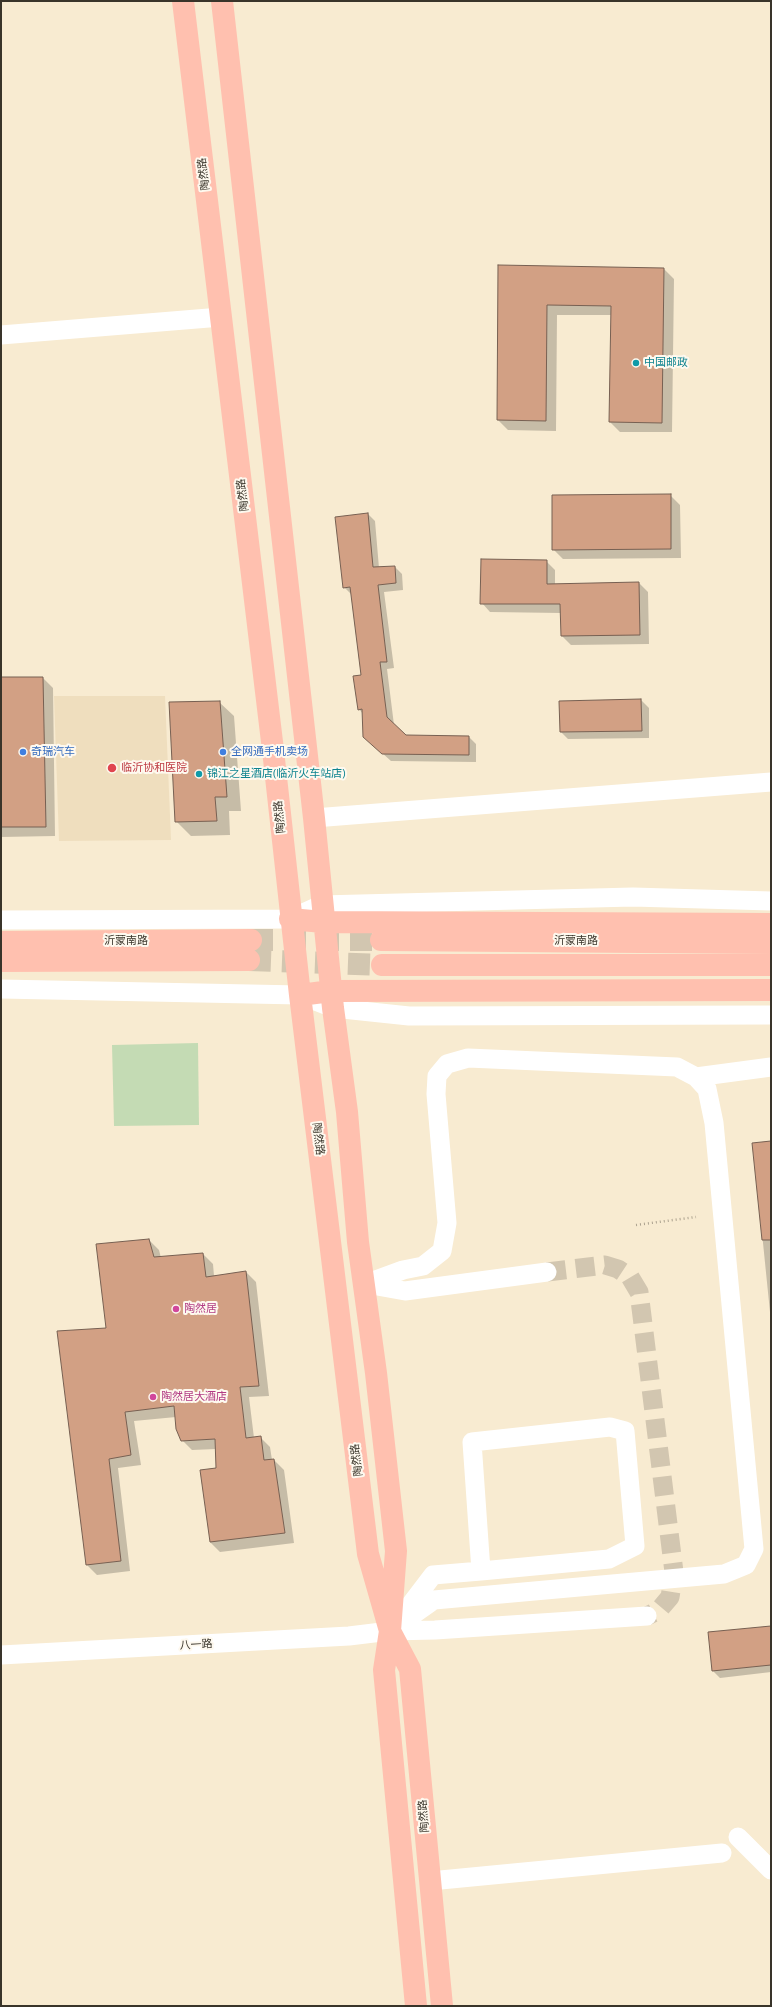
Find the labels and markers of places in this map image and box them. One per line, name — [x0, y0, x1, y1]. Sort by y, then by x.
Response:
place label: 中国邮政 — [644, 356, 688, 370]
marker: 中国邮政 — [631, 358, 641, 368]
place label: 奇瑞汽车 — [31, 745, 75, 759]
place label: 全网通手机卖场 — [231, 745, 308, 759]
marker: 奇瑞汽车 — [18, 747, 28, 757]
marker: 全网通手机卖场 — [218, 747, 228, 757]
place label: 临沂协和医院 — [121, 761, 187, 775]
marker: 临沂协和医院 — [106, 762, 118, 774]
place label: 锦江之星酒店(临沂火车站店) — [207, 767, 345, 781]
marker: 锦江之星酒店(临沂火车站店) — [194, 769, 204, 779]
place label: 陶然居 — [184, 1302, 217, 1316]
marker: 陶然居 — [171, 1304, 181, 1314]
place label: 陶然居大酒店 — [161, 1390, 227, 1404]
marker: 陶然居大酒店 — [148, 1392, 158, 1402]

